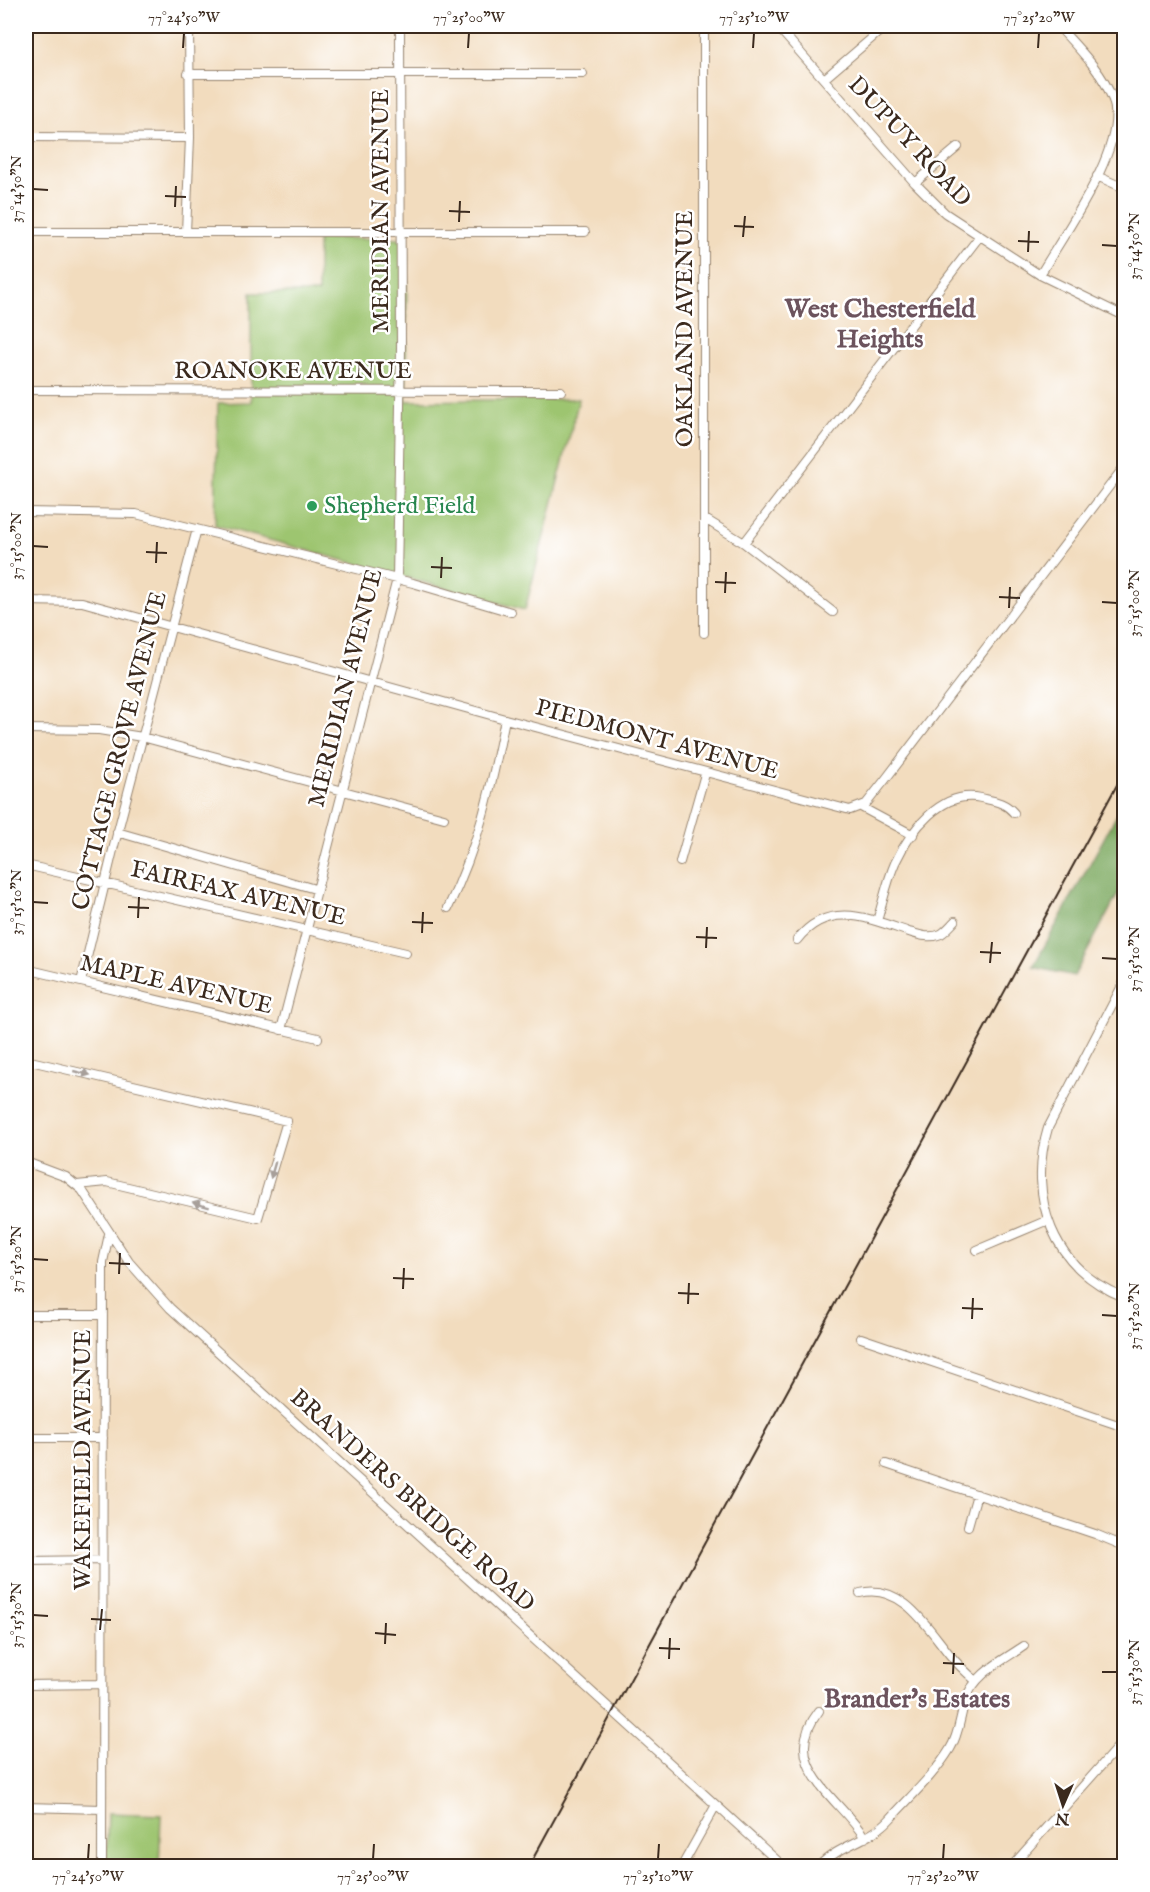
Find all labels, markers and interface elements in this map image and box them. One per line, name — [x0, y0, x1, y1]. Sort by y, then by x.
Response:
text: 77°24'50"W — [148, 8, 221, 27]
text: 77°25'00"W — [433, 8, 506, 27]
text: 77°25'10"W — [719, 8, 790, 27]
text: 77°25'20"W — [1003, 8, 1075, 27]
street label: DUPUY ROAD — [840, 70, 978, 214]
street label: MERIDIAN AVENUE — [366, 89, 397, 333]
text: 37°14'50"N — [7, 155, 26, 223]
street label: OAKLAND AVENUE — [670, 211, 701, 447]
text: 37°14'50"N — [1125, 212, 1144, 280]
district label: West Chesterfield Heights — [784, 293, 977, 356]
street label: ROANOKE AVENUE — [174, 356, 412, 387]
place label: Shepherd Field — [324, 491, 476, 522]
marker: Shepherd Field — [305, 499, 319, 513]
text: 37°15'00"N — [7, 512, 26, 580]
street label: MERIDIAN AVENUE — [301, 566, 391, 810]
text: 37°15'00"N — [1125, 569, 1144, 637]
street label: COTTAGE GROVE AVENUE — [65, 588, 175, 914]
street label: PIEDMONT AVENUE — [532, 693, 782, 787]
street label: FAIRFAX AVENUE — [127, 854, 349, 934]
text: 37°15'10"N — [7, 869, 26, 935]
text: 37°15'10"N — [1125, 926, 1144, 992]
street label: MAPLE AVENUE — [77, 948, 275, 1022]
one-way arrow — [73, 1069, 92, 1079]
one-way arrow — [268, 1161, 277, 1179]
one-way arrow — [192, 1200, 210, 1210]
text: 37°15'20"N — [7, 1225, 26, 1293]
text: 37°15'20"N — [1125, 1282, 1144, 1350]
street label: WAKEFIELD AVENUE — [68, 1330, 99, 1590]
street label: BRANDERS BRIDGE ROAD — [283, 1383, 541, 1619]
text: 37°15'30"N — [7, 1582, 26, 1648]
text: 37°15'30"N — [1125, 1639, 1144, 1705]
district label: Brander's Estates — [824, 1683, 1010, 1716]
north arrow — [1033, 1775, 1093, 1835]
text: N — [1055, 1808, 1071, 1828]
text: 77°24'50"W — [52, 1867, 125, 1886]
text: 77°25'00"W — [337, 1867, 410, 1886]
text: 77°25'10"W — [623, 1867, 694, 1886]
text: 77°25'20"W — [907, 1867, 979, 1886]

